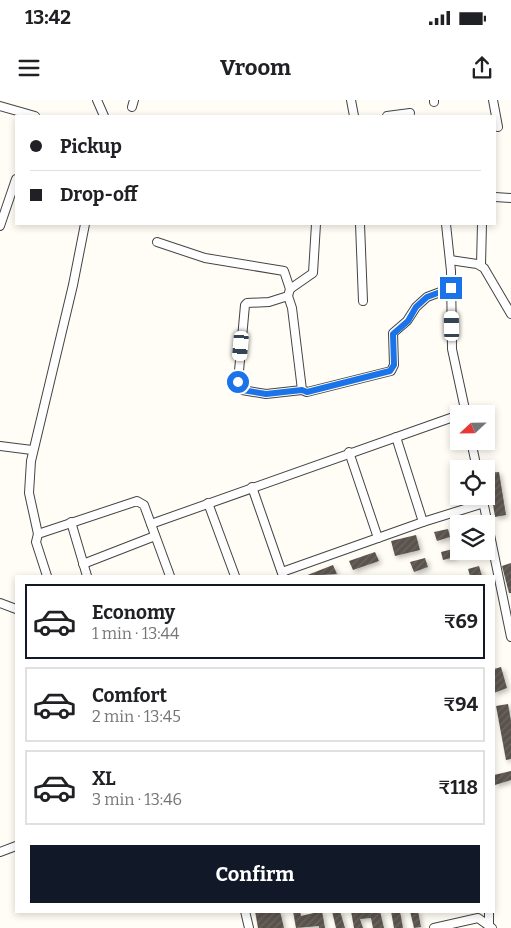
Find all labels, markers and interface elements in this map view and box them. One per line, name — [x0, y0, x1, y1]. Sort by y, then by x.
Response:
text: 13:42 — [25, 6, 71, 29]
icon: menu — [15, 54, 43, 82]
text: Vroom — [220, 54, 291, 81]
icon: share — [468, 54, 496, 82]
text: Pickup — [60, 135, 122, 158]
text: Drop-off — [60, 183, 138, 206]
route end — [440, 277, 462, 299]
car — [444, 311, 459, 341]
car — [232, 330, 249, 362]
route start — [227, 371, 249, 393]
north arrow — [450, 405, 495, 450]
map controls — [450, 405, 495, 560]
button: locate — [450, 460, 495, 505]
button: layers — [450, 515, 495, 560]
icon: car — [32, 599, 77, 644]
text: Economy — [92, 601, 175, 624]
text: ₹69 — [444, 610, 478, 633]
text: 1 min · 13:44 — [92, 624, 179, 643]
icon: car — [32, 682, 77, 727]
text: Comfort — [92, 684, 167, 707]
text: ₹94 — [443, 693, 478, 716]
text: 2 min · 13:45 — [92, 707, 181, 726]
icon: car — [32, 765, 77, 810]
text: XL — [92, 767, 116, 790]
text: ₹118 — [438, 776, 478, 799]
text: 3 min · 13:46 — [92, 790, 182, 809]
button: Confirm — [30, 845, 480, 903]

